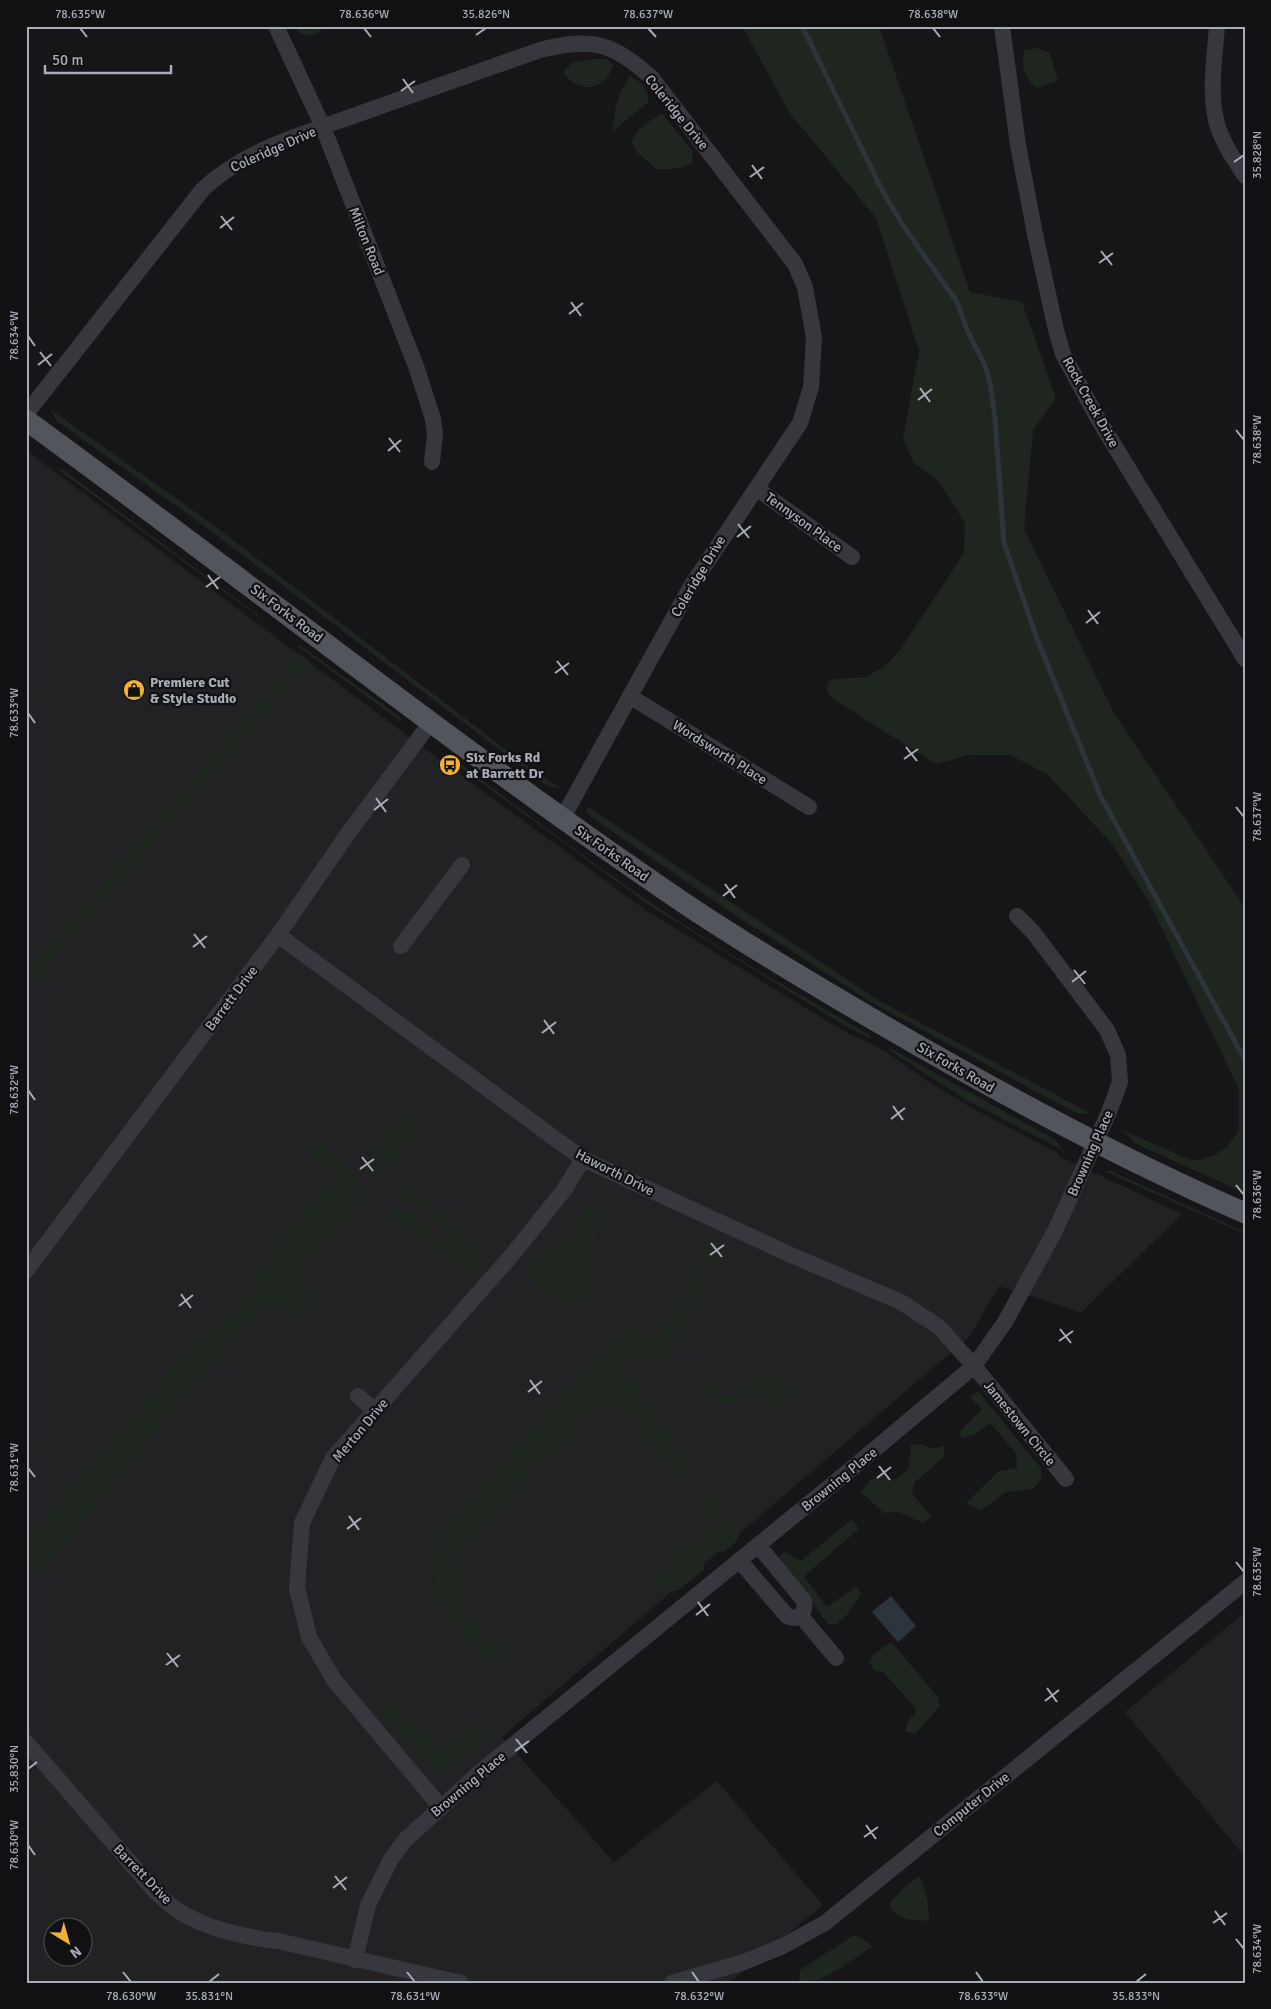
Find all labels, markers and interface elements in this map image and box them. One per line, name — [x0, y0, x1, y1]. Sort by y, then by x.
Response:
text: 78.635°W — [55, 7, 105, 22]
text: 78.636°W — [339, 7, 389, 22]
text: 35.826°N — [462, 7, 510, 22]
text: 78.637°W — [623, 7, 673, 22]
text: 78.638°W — [908, 7, 958, 22]
scale bar — [45, 42, 171, 74]
text: 50 m — [52, 51, 83, 69]
street label: Coleridge Drive — [641, 71, 712, 153]
street label: Coleridge Drive — [228, 123, 319, 176]
text: 35.828°N — [1250, 131, 1265, 179]
street label: Milton Road — [345, 205, 388, 278]
text: 78.634°W — [7, 311, 22, 361]
street label: Rock Creek Drive — [1059, 354, 1122, 451]
text: 78.638°W — [1250, 415, 1265, 465]
street label: Tennyson Place — [762, 489, 846, 556]
street label: Coleridge Drive — [667, 532, 729, 620]
street label: Six Forks Road — [247, 581, 326, 646]
place label: Premiere Cut & Style Studio — [150, 674, 236, 707]
shop icon: Premiere Cut & Style Studio — [122, 678, 146, 702]
text: 78.633°W — [7, 688, 22, 738]
street label: Wordsworth Place — [669, 717, 770, 788]
place label: Six Forks Rd at Barrett Dr — [466, 749, 544, 782]
bus stop icon: Six Forks Rd at Barrett Dr — [438, 753, 462, 777]
text: 78.637°W — [1250, 792, 1265, 842]
street label: Six Forks Road — [571, 822, 652, 885]
street label: Barrett Drive — [201, 963, 261, 1034]
street label: Six Forks Road — [914, 1038, 997, 1096]
text: 78.632°W — [7, 1065, 22, 1115]
street label: Browning Place — [1064, 1107, 1117, 1199]
street label: Haworth Drive — [573, 1145, 657, 1200]
text: 78.636°W — [1250, 1170, 1265, 1220]
street label: Jamestown Circle — [980, 1377, 1059, 1469]
street label: Merton Drive — [329, 1395, 392, 1466]
text: 78.631°W — [7, 1443, 22, 1493]
street label: Browning Place — [798, 1444, 881, 1515]
text: 78.635°W — [1250, 1547, 1265, 1597]
text: 35.830°N — [7, 1745, 22, 1793]
street label: Browning Place — [427, 1748, 509, 1821]
street label: Computer Drive — [930, 1768, 1013, 1840]
text: 78.630°W — [7, 1820, 22, 1870]
street label: Barrett Drive — [110, 1841, 175, 1908]
north arrow — [42, 1916, 92, 1966]
text: 78.634°W — [1250, 1924, 1265, 1974]
text: N — [67, 1942, 85, 1962]
text: 78.630°W — [106, 1989, 156, 2004]
text: 35.831°N — [185, 1989, 233, 2004]
text: 78.631°W — [390, 1989, 440, 2004]
text: 78.632°W — [674, 1989, 724, 2004]
text: 78.633°W — [958, 1989, 1008, 2004]
text: 35.833°N — [1112, 1989, 1160, 2004]

